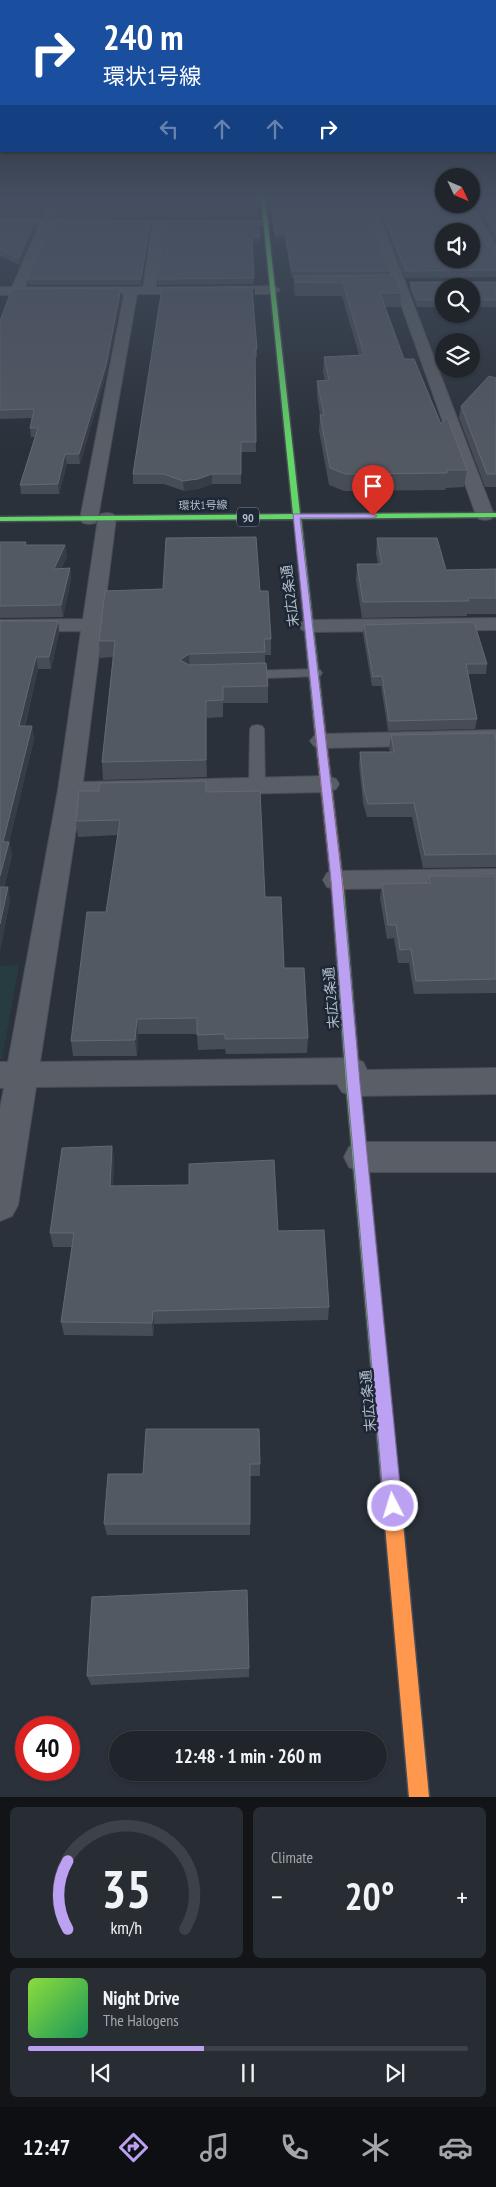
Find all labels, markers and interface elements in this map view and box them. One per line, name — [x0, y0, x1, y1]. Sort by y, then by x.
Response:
text: 240 m — [103, 14, 184, 60]
icon: right — [20, 20, 85, 85]
text: 環状1号線 — [103, 62, 201, 90]
icon: left — [155, 115, 183, 143]
icon: ahead — [208, 115, 236, 143]
icon: ahead — [261, 115, 289, 143]
icon: right — [314, 115, 342, 143]
north arrow — [435, 168, 480, 212]
map controls — [435, 168, 480, 378]
button: sound — [435, 223, 480, 268]
button: search — [435, 278, 480, 323]
button: layers — [435, 333, 480, 378]
pin — [352, 465, 394, 516]
icon: arrive — [359, 472, 387, 500]
street label: 環状1号線 — [178, 498, 228, 512]
road number: 90 — [237, 508, 259, 526]
street label: 末広2条通 — [277, 564, 303, 628]
street label: 末広2条通 — [319, 966, 343, 1030]
street label: 末広2条通 — [356, 1369, 380, 1433]
position arrow — [366, 1479, 418, 1531]
speed limit sign: 40 — [15, 1716, 80, 1781]
text: 12:48 · 1 min · 260 m — [175, 1744, 321, 1768]
text: Climate — [271, 1847, 313, 1867]
text: 35 — [102, 1855, 151, 1922]
text: 20° — [344, 1871, 395, 1920]
text: − — [271, 1878, 283, 1915]
text: + — [456, 1878, 468, 1915]
text: km/h — [111, 1916, 142, 1939]
text: Night Drive — [103, 1986, 180, 2010]
text: The Halogens — [103, 2010, 179, 2030]
icon: previous — [87, 2059, 115, 2087]
icon: pause — [234, 2059, 262, 2087]
icon: next — [381, 2059, 409, 2087]
icon: directions — [116, 2130, 151, 2165]
icon: music — [197, 2130, 232, 2165]
icon: phone — [277, 2130, 312, 2165]
icon: climate — [358, 2130, 393, 2165]
icon: car — [438, 2130, 473, 2165]
text: 12:47 — [23, 2133, 70, 2161]

